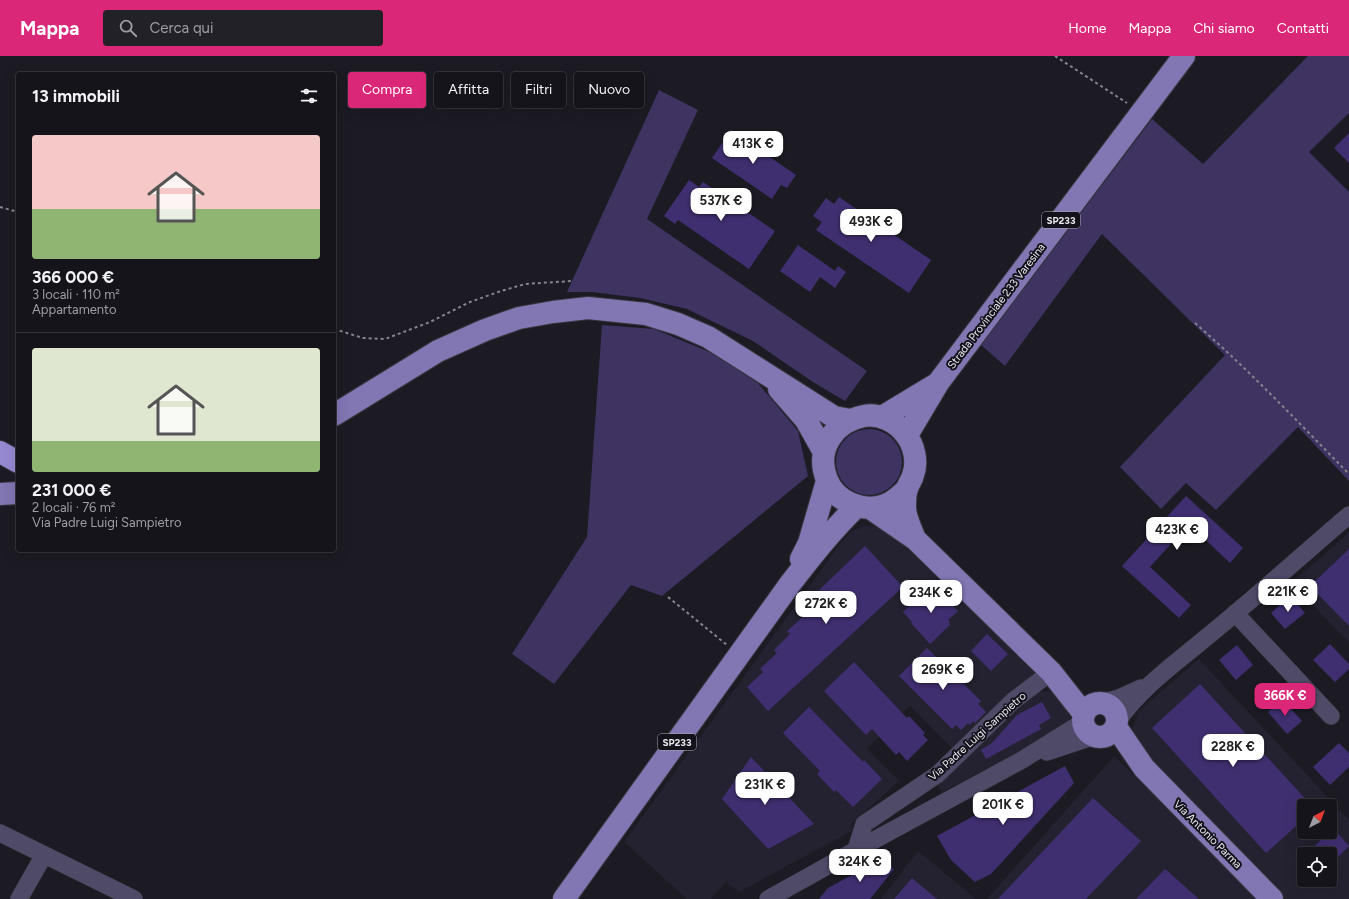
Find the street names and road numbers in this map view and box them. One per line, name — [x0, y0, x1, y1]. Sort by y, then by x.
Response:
road number: SP233 — [1042, 212, 1080, 228]
street label: Strada Provinciale 233 Varesina — [945, 241, 1048, 372]
street label: Via Padre Luigi Sampietro — [926, 689, 1029, 784]
road number: SP233 — [658, 734, 696, 750]
street label: Via Antonio Parma — [1171, 798, 1244, 871]

